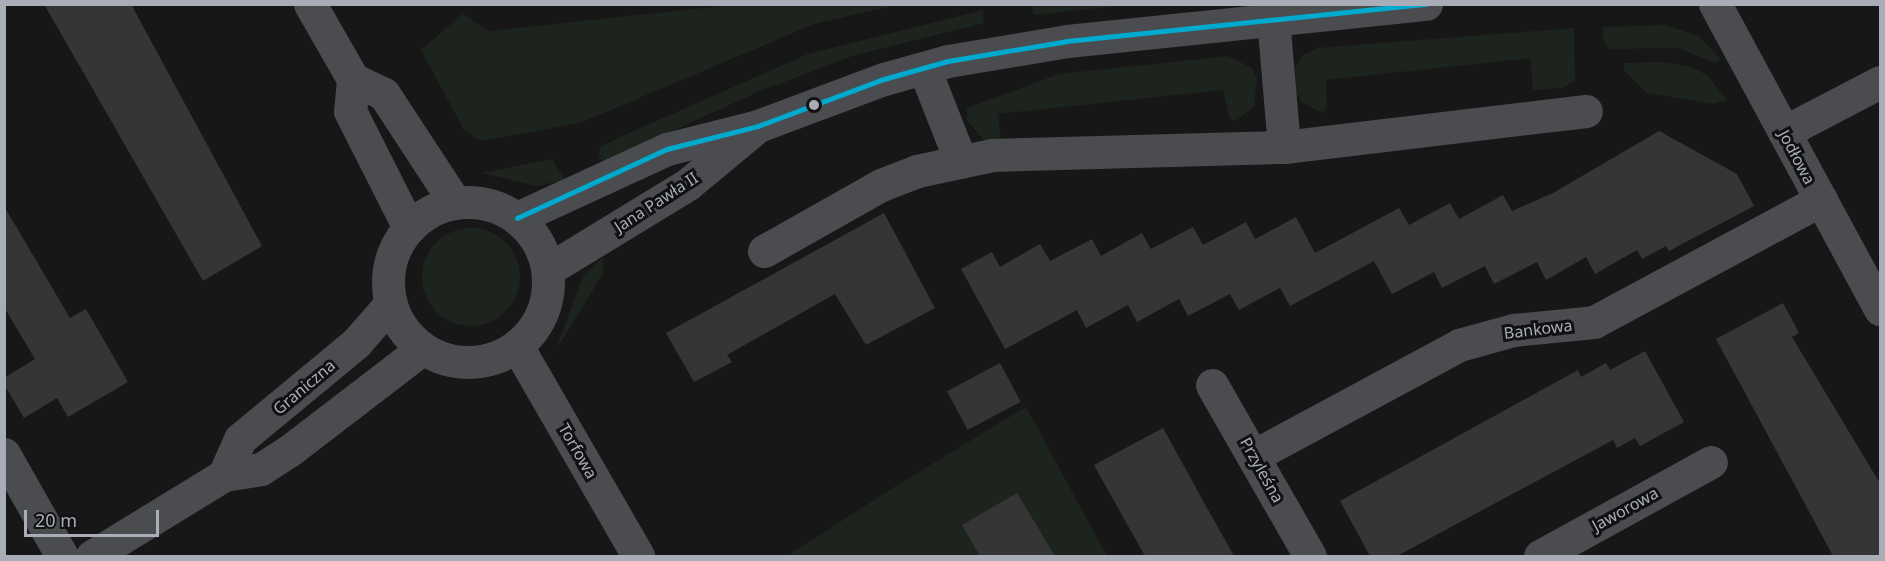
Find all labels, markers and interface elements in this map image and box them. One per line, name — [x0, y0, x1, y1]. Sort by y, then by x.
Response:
unlabelled marker — [808, 99, 820, 111]
street label: Jodłowa — [1775, 126, 1819, 188]
street label: Jana Pawła II — [611, 168, 701, 236]
street label: Bankowa — [1503, 315, 1573, 343]
street label: Graniczna — [269, 356, 339, 418]
street label: Torfowa — [555, 420, 601, 482]
street label: Przyleśna — [1236, 434, 1288, 506]
street label: Jaworowa — [1589, 483, 1661, 535]
scale bar — [27, 498, 162, 536]
text: 20 m — [35, 508, 77, 532]

